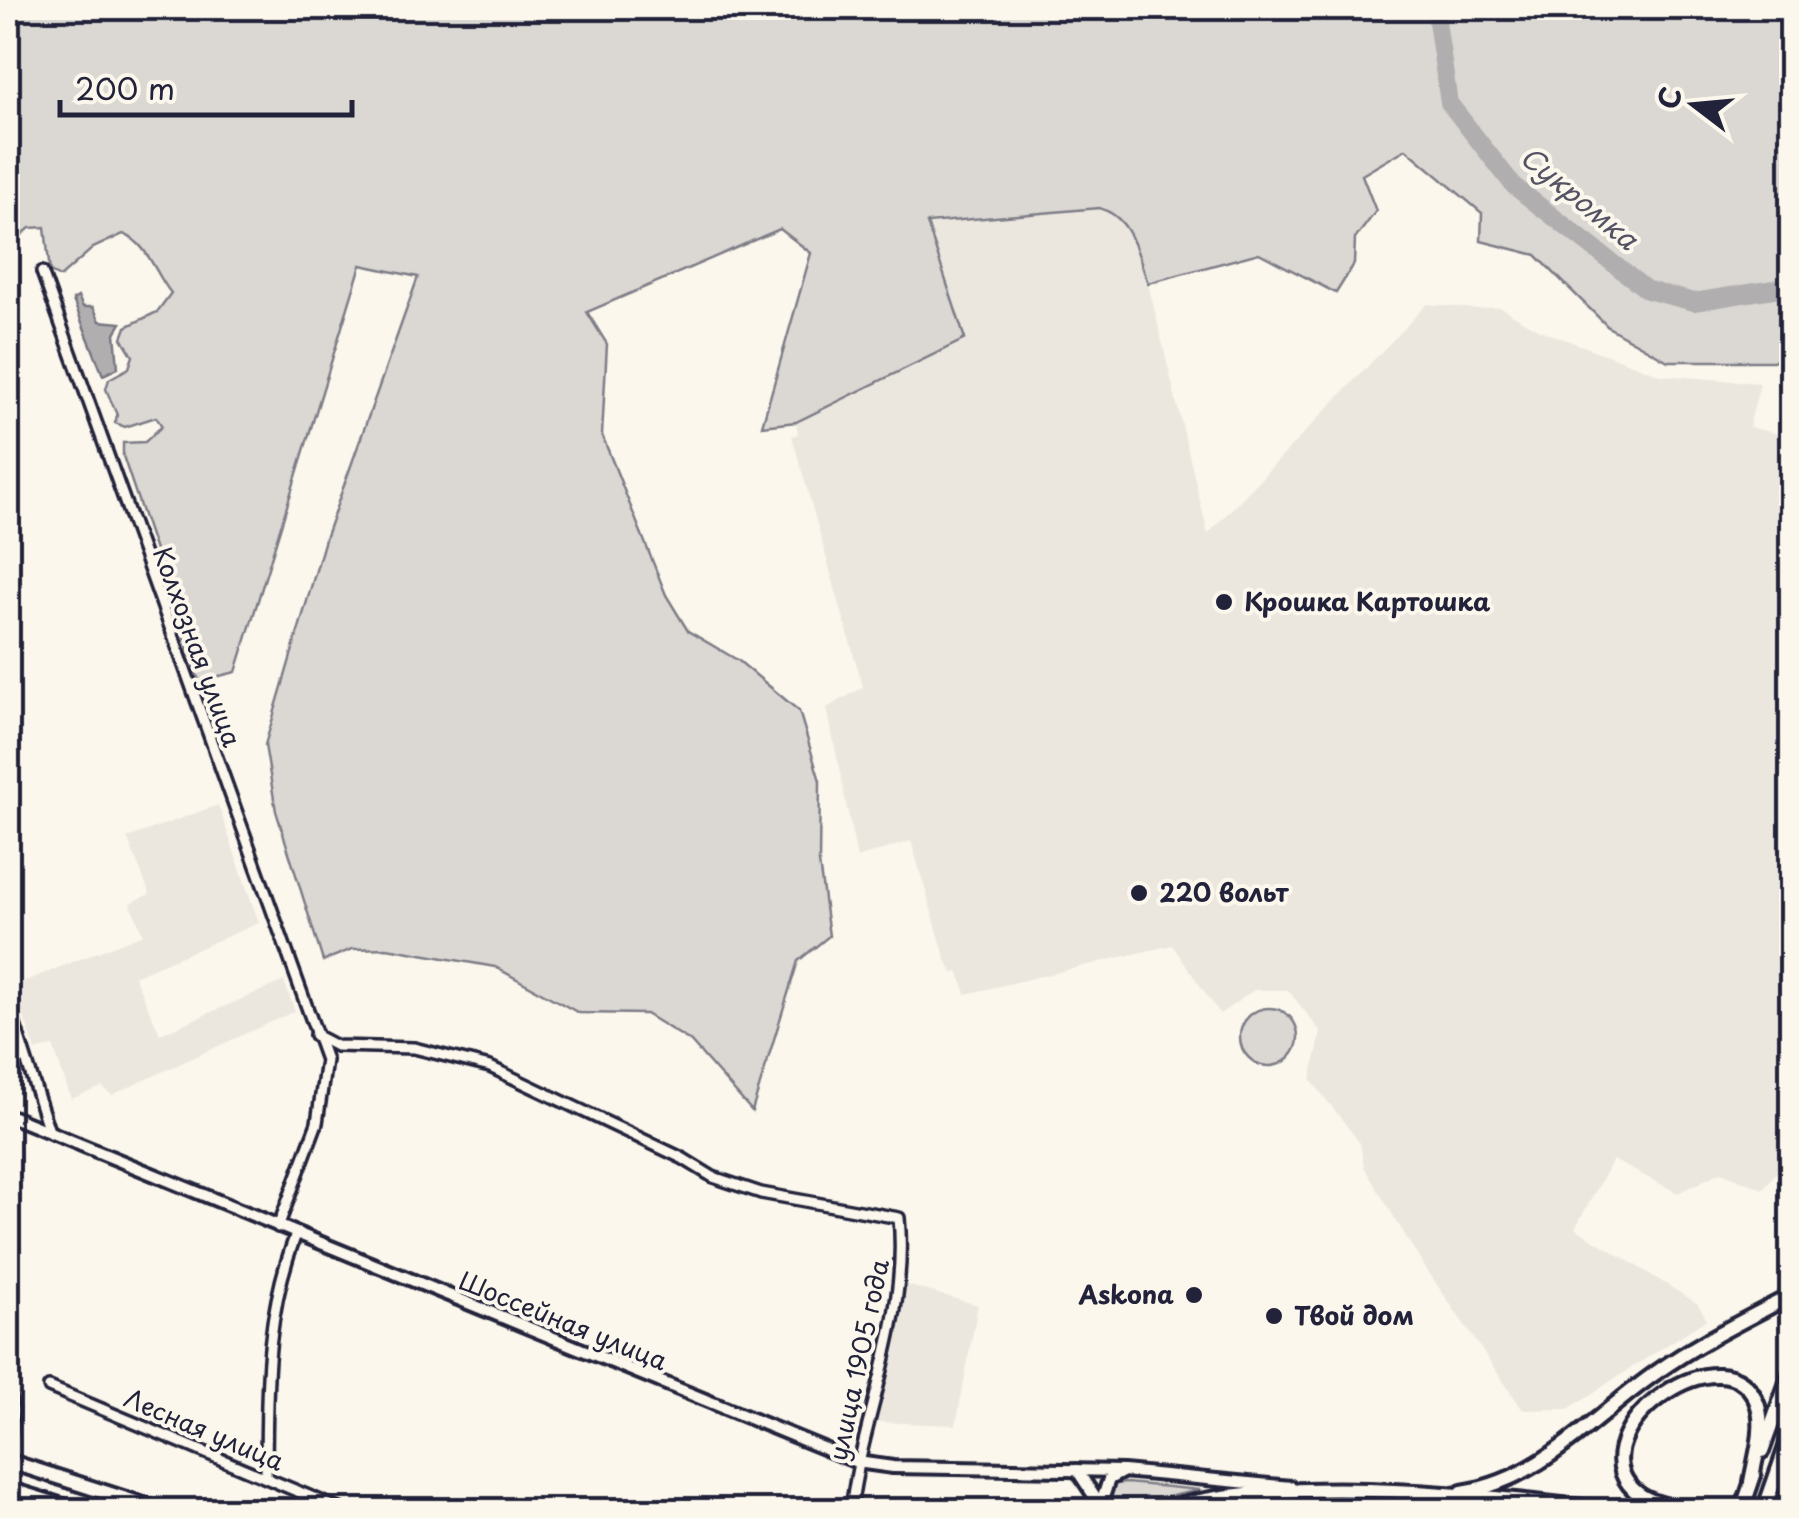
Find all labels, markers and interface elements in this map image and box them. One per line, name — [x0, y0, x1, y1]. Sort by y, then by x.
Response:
scale bar — [60, 55, 352, 117]
north arrow — [1644, 55, 1744, 155]
text: 200 m — [75, 65, 175, 110]
text: С — [1645, 82, 1692, 114]
water label: Сукромка — [1512, 135, 1649, 260]
street label: Колхозная улица — [144, 541, 252, 752]
place label: Крошка Картошка — [1244, 582, 1491, 620]
marker: Крошка Картошка — [1213, 591, 1235, 613]
place label: 220 вольт — [1159, 873, 1290, 911]
marker: 220 вольт — [1128, 882, 1150, 904]
street label: улица 1905 года — [818, 1255, 898, 1464]
street label: Шоссейная улица — [454, 1261, 673, 1379]
place label: Askona — [1077, 1275, 1174, 1313]
marker: Askona — [1183, 1284, 1205, 1306]
place label: Твой дом — [1294, 1296, 1414, 1334]
marker: Твой дом — [1263, 1305, 1285, 1327]
street label: Лесная улица — [119, 1378, 290, 1480]

